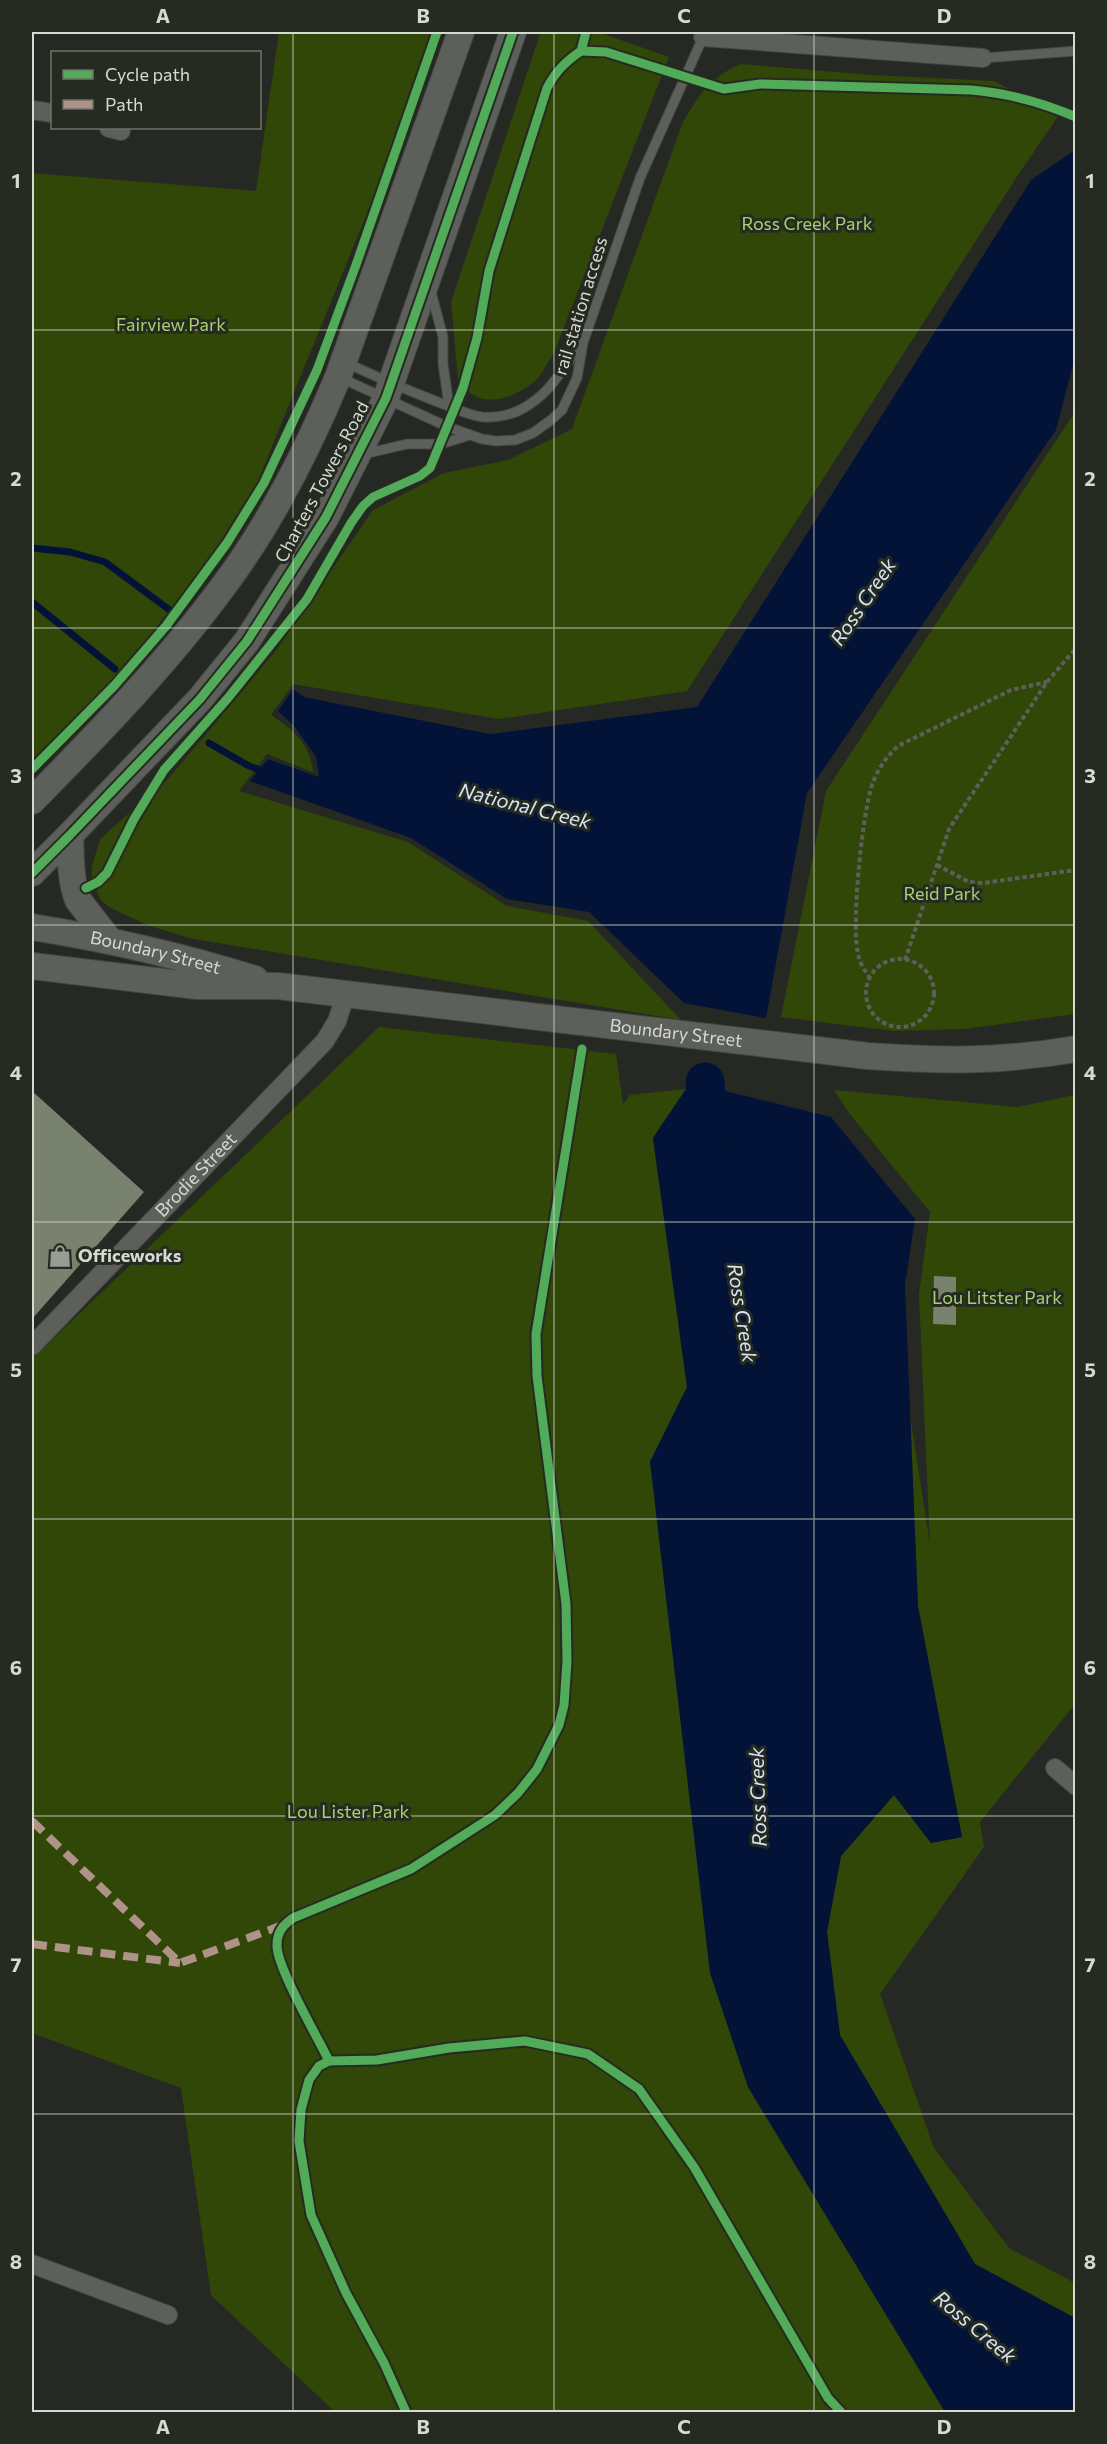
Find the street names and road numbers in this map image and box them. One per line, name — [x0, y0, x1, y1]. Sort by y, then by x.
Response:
street label: rail station access — [549, 234, 612, 378]
street label: Charters Towers Road — [269, 397, 373, 566]
street label: Boundary Street — [88, 926, 223, 978]
street label: Boundary Street — [609, 1013, 744, 1051]
street label: Brodie Street — [150, 1128, 241, 1221]

